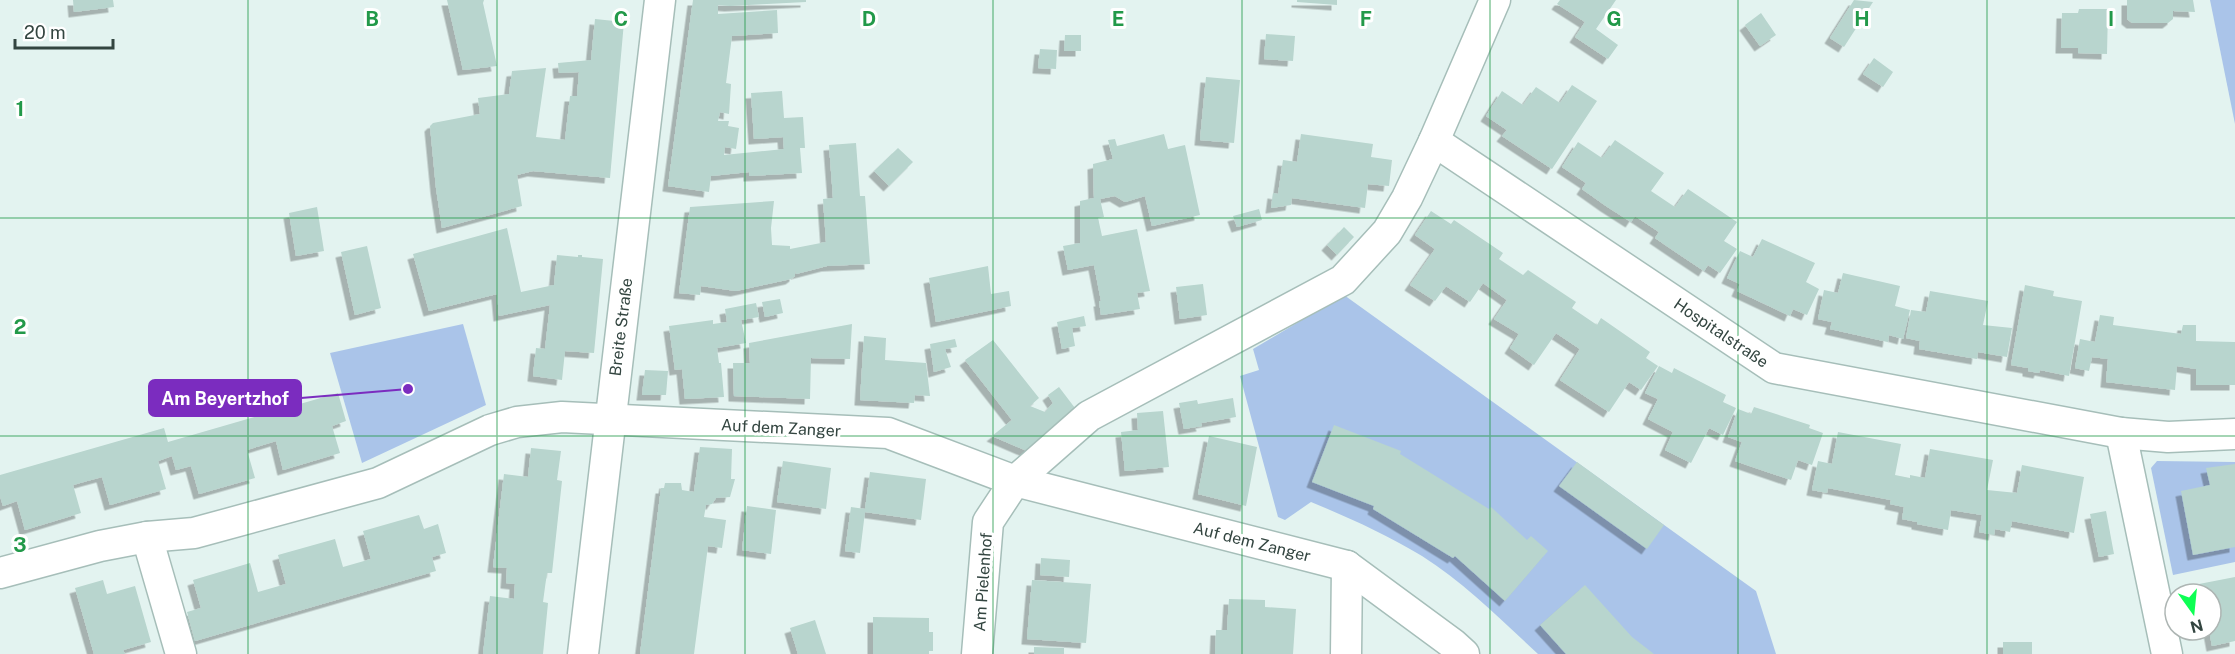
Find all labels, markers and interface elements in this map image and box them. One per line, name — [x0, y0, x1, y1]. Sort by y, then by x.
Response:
text: B — [365, 7, 379, 31]
text: C — [614, 7, 628, 31]
text: D — [862, 7, 876, 31]
text: E — [1112, 7, 1124, 31]
text: F — [1360, 7, 1372, 31]
text: G — [1606, 7, 1622, 31]
text: H — [1854, 7, 1870, 31]
text: I — [2108, 7, 2114, 31]
scale bar — [15, 12, 112, 50]
text: 20 m — [24, 22, 66, 43]
text: 1 — [16, 97, 24, 121]
street label: Breite Straße — [606, 277, 636, 377]
street label: Hospitalstraße — [1670, 294, 1772, 372]
text: 2 — [14, 315, 26, 339]
callout: Am Beyertzhof — [149, 380, 301, 416]
text: Am Beyertzhof — [161, 388, 289, 409]
street label: Auf dem Zanger — [720, 415, 842, 441]
street label: Auf dem Zanger — [1191, 518, 1313, 566]
street label: Am Pielenhof — [970, 532, 996, 632]
text: 3 — [13, 533, 27, 557]
north arrow — [2163, 582, 2223, 642]
text: N — [2188, 615, 2205, 637]

